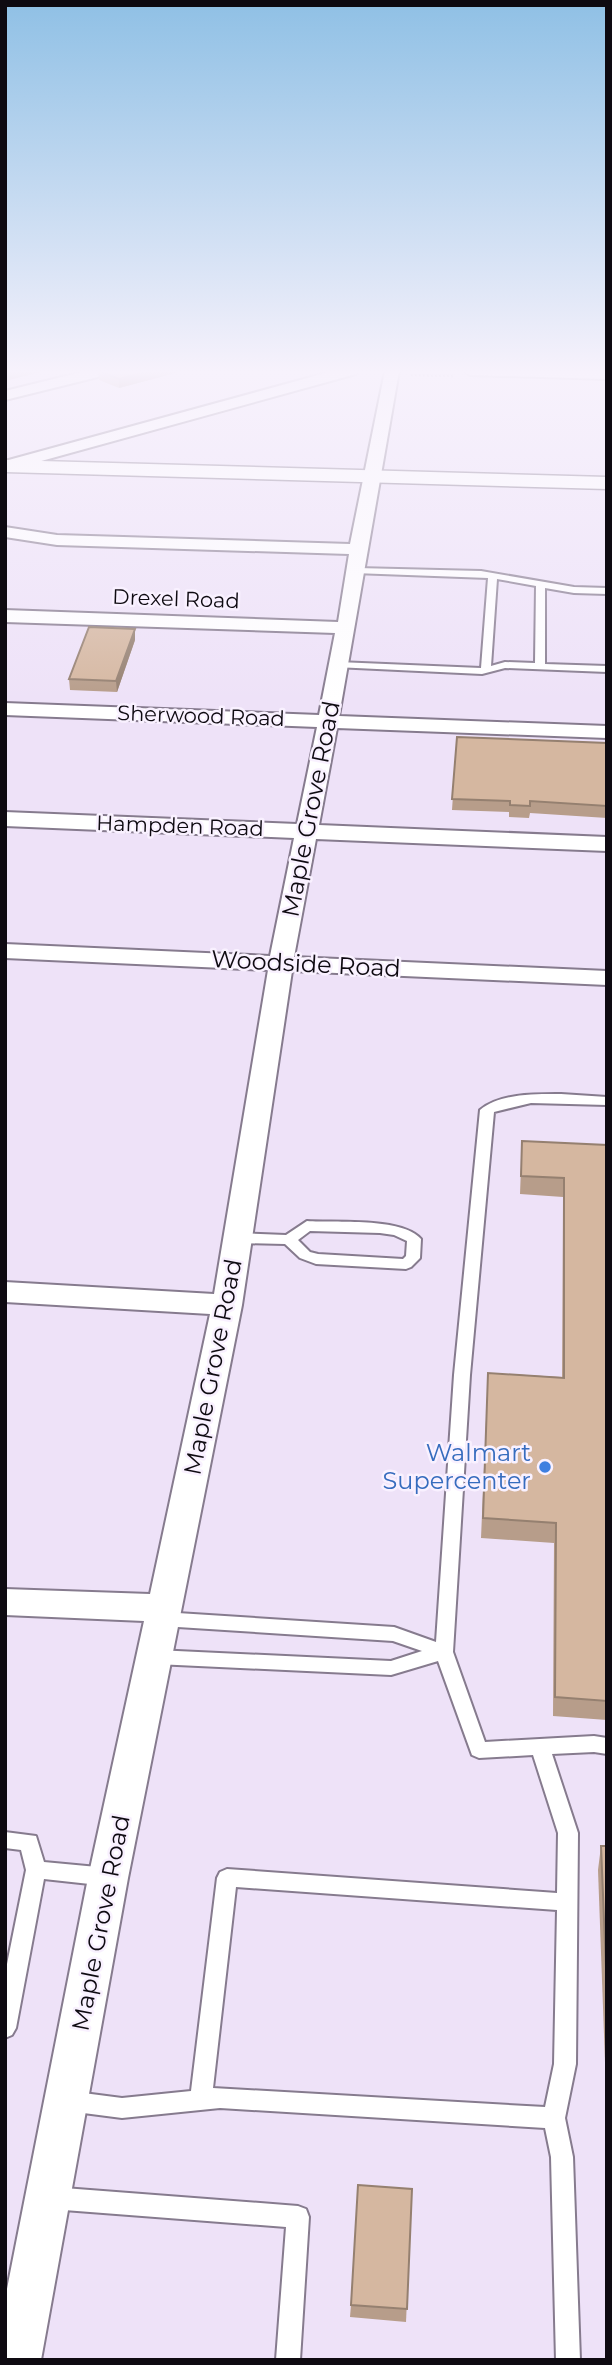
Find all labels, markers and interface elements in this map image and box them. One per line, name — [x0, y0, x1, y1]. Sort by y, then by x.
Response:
street label: Drexel Road — [112, 584, 240, 613]
street label: Maple Grove Road — [275, 698, 346, 919]
street label: Sherwood Road — [117, 700, 285, 731]
street label: Hampden Road — [96, 810, 264, 841]
street label: Woodside Road — [211, 944, 401, 983]
street label: Maple Grove Road — [177, 1256, 248, 1477]
place label: Walmart Supercenter — [383, 1438, 531, 1495]
marker: Walmart Supercenter — [537, 1459, 553, 1475]
street label: Maple Grove Road — [65, 1812, 136, 2033]

